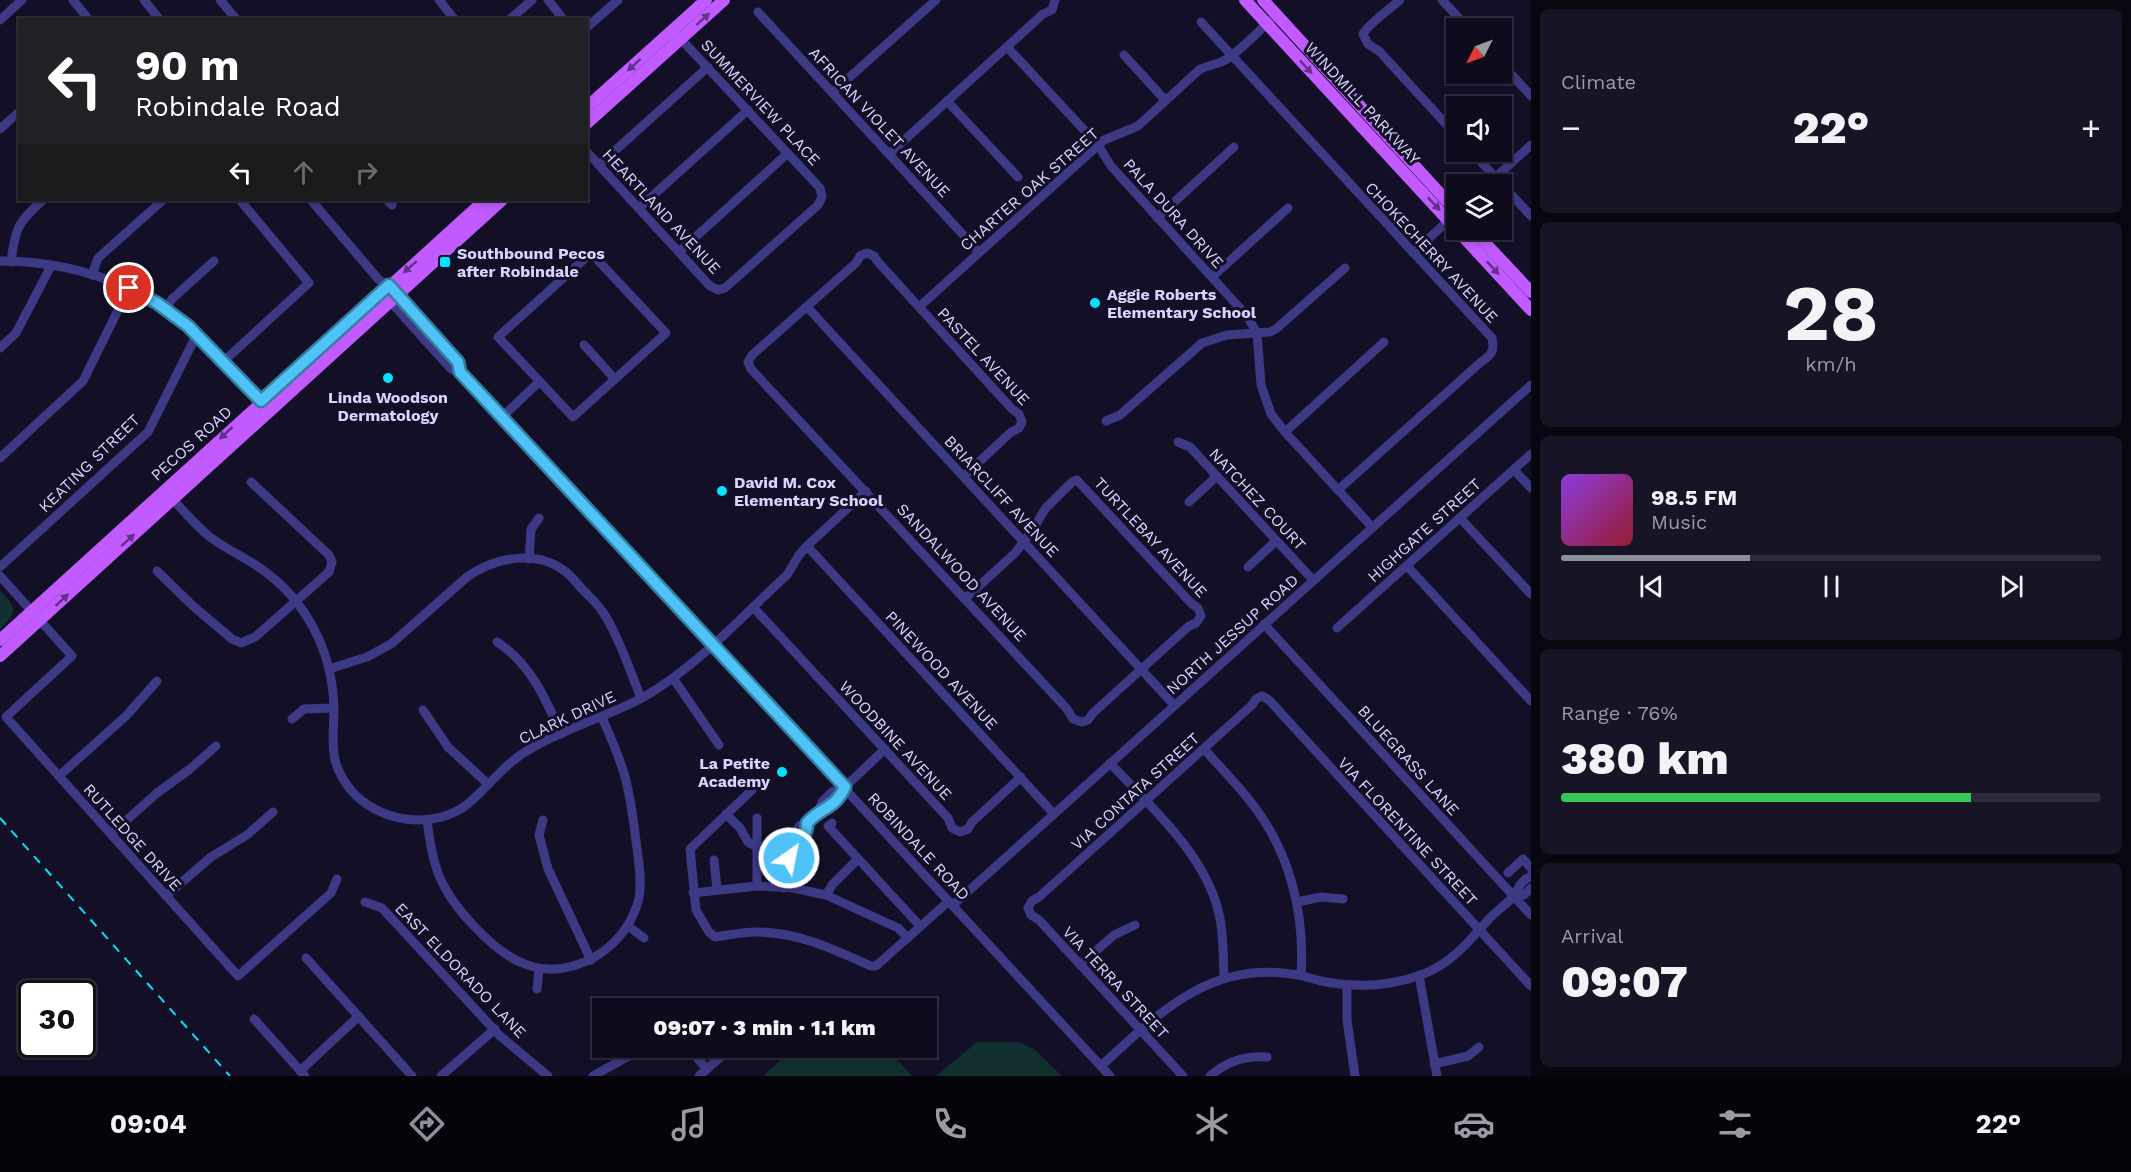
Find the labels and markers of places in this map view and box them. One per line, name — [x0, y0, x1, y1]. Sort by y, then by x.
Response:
place label: Southbound Pecos after Robindale — [457, 244, 605, 281]
marker: Southbound Pecos after Robindale — [438, 255, 452, 269]
pin — [103, 262, 154, 313]
place label: Aggie Roberts Elementary School — [1107, 285, 1257, 322]
marker: Aggie Roberts Elementary School — [1088, 296, 1102, 310]
marker: Linda Woodson Dermatology — [381, 371, 395, 385]
place label: Linda Woodson Dermatology — [328, 388, 448, 425]
place label: David M. Cox Elementary School — [734, 473, 884, 510]
marker: David M. Cox Elementary School — [715, 484, 729, 498]
place label: La Petite Academy — [698, 754, 771, 791]
marker: La Petite Academy — [775, 765, 789, 779]

